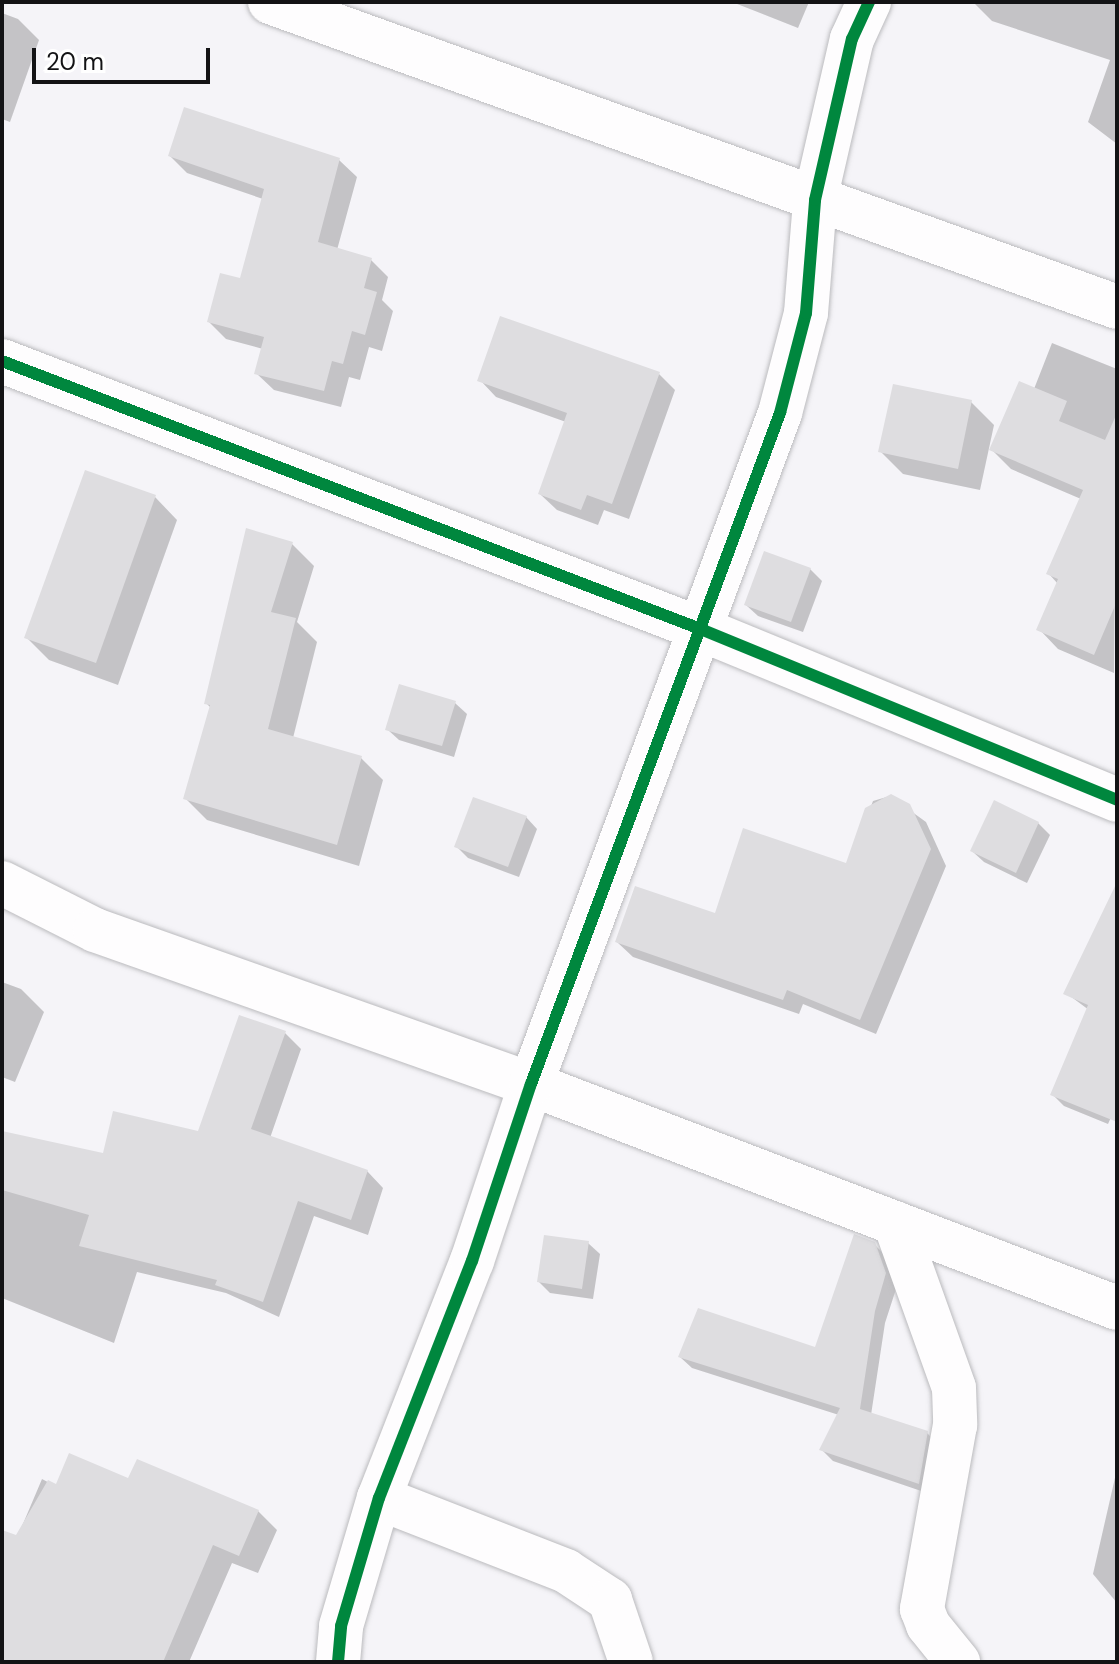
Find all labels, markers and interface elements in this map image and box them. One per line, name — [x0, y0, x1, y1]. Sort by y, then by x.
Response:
scale bar — [36, 32, 214, 82]
text: 20 m — [46, 46, 104, 77]

